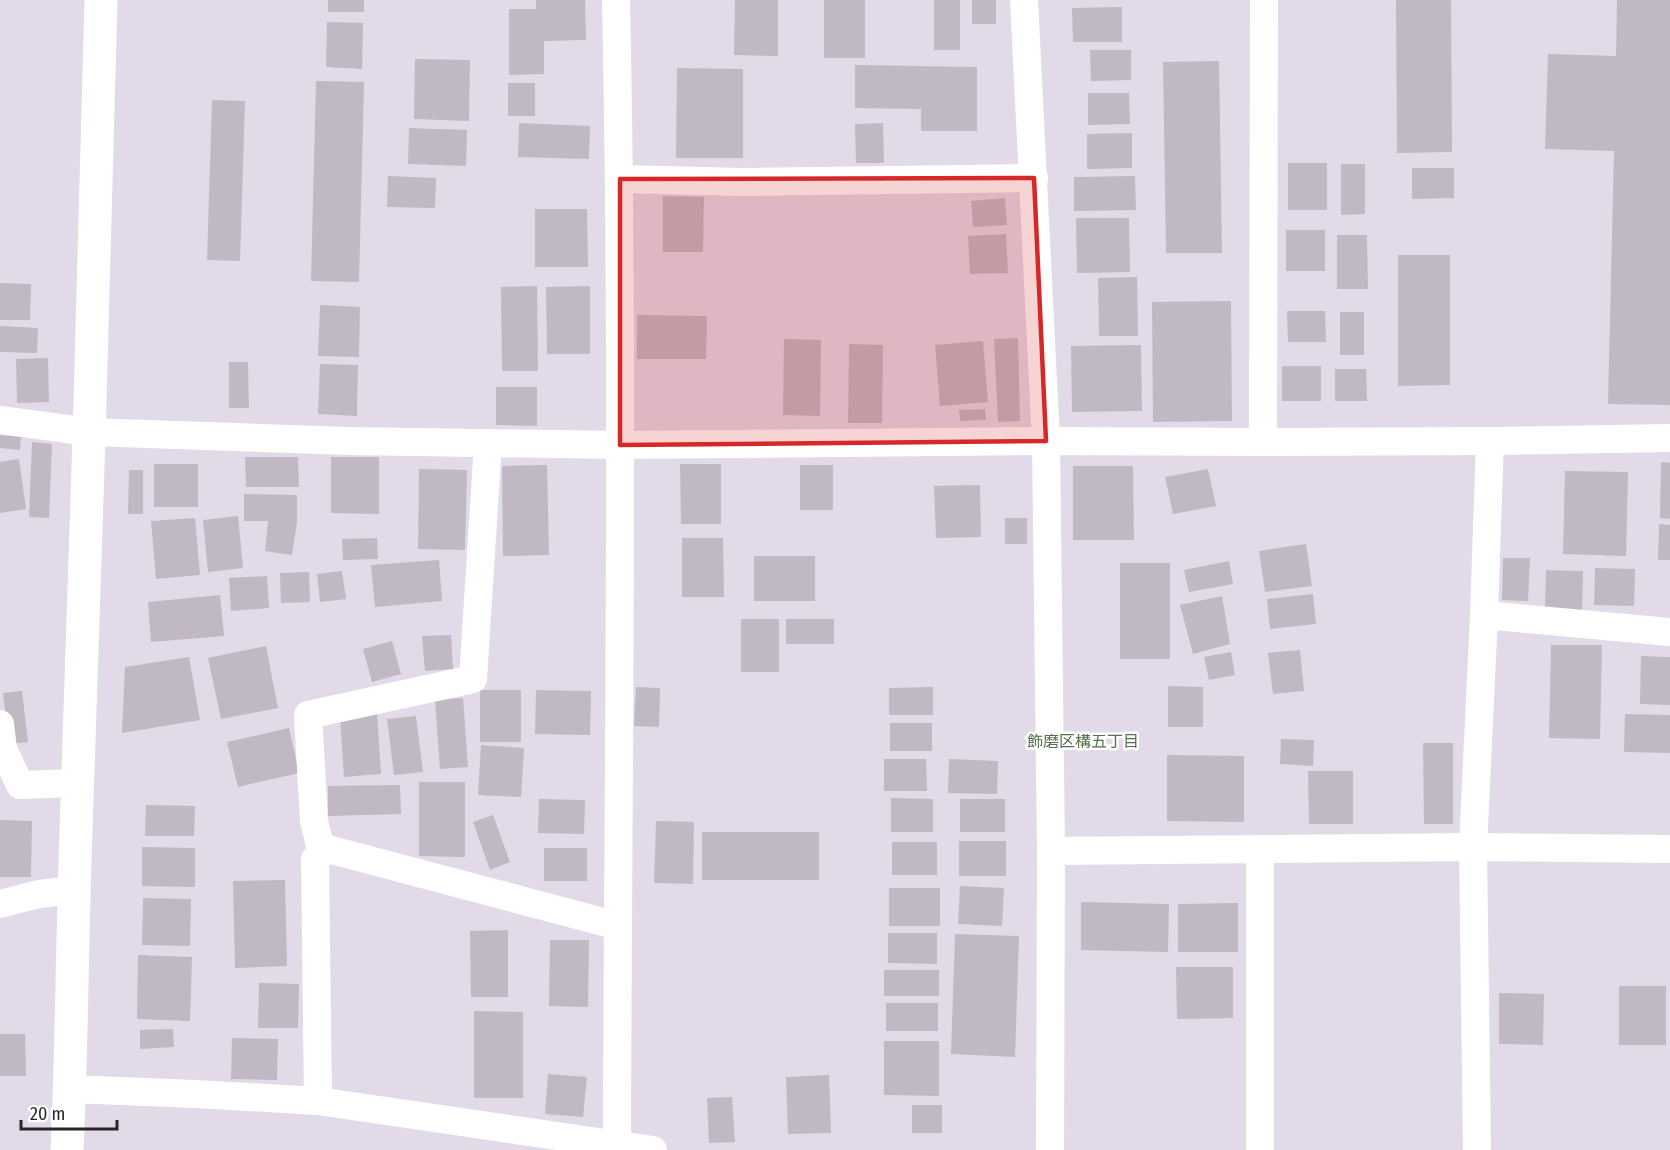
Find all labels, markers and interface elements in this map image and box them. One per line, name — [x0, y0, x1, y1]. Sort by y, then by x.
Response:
district label: 飾磨区構五丁目 — [1027, 732, 1139, 751]
scale bar — [21, 1093, 117, 1131]
text: 20 m — [30, 1103, 65, 1125]

